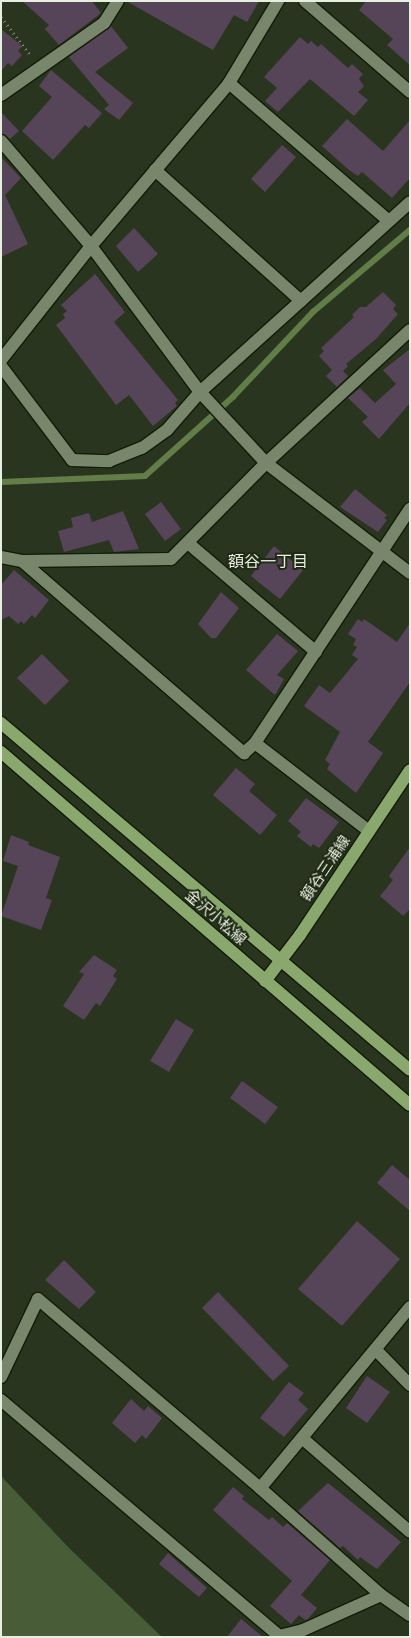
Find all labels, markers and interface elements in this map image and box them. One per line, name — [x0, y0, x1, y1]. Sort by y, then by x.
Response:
district label: 額谷一丁目 — [228, 551, 308, 571]
street label: 額谷三浦線 — [297, 832, 353, 904]
street label: 金沢小松線 — [182, 886, 250, 948]

